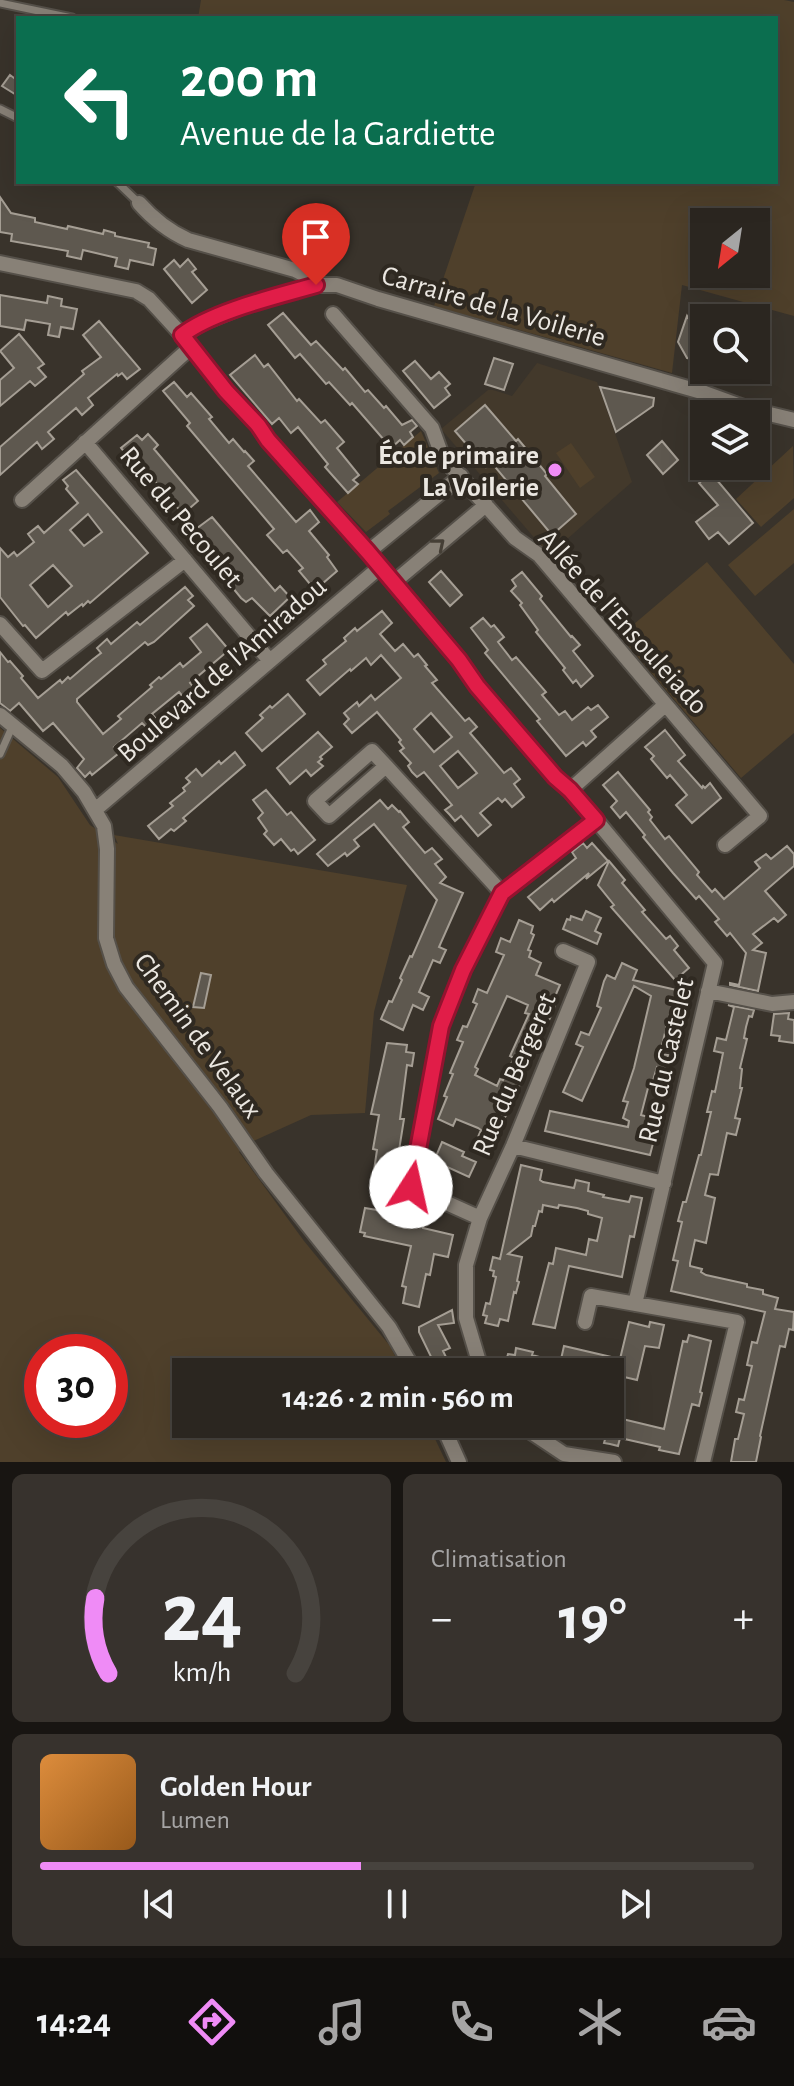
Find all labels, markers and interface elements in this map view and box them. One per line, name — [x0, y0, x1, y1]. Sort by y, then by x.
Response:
icon: left — [48, 48, 152, 152]
text: 200 m — [180, 51, 318, 107]
text: Avenue de la Gardiette — [180, 116, 496, 152]
pin — [282, 203, 350, 285]
north arrow — [690, 208, 770, 288]
map controls — [690, 208, 770, 480]
icon: arrive — [294, 215, 338, 259]
street label: Carraire de la Voilerie — [378, 262, 609, 352]
button: search — [690, 304, 770, 384]
button: layers — [690, 400, 770, 480]
place label: École primaire La Voilerie — [378, 439, 539, 502]
street label: Rue du Pecoulet — [114, 442, 247, 593]
marker: École primaire La Voilerie — [546, 461, 564, 479]
street label: Allée de l'Ensouleiado — [533, 525, 713, 720]
one-way arrow — [430, 539, 445, 554]
street label: Boulevard de l'Amiradou — [113, 573, 332, 768]
street label: Chemin de Velaux — [128, 949, 266, 1124]
street label: Rue du Castelet — [634, 975, 700, 1146]
street label: Rue du Bergeret — [468, 989, 562, 1160]
position arrow — [369, 1145, 453, 1229]
speed limit sign: 30 — [24, 1334, 128, 1438]
text: 14:26 · 2 min · 560 m — [282, 1383, 514, 1413]
text: Climatisation — [431, 1546, 567, 1572]
text: 24 — [161, 1573, 242, 1657]
text: 19° — [558, 1590, 627, 1650]
text: − — [431, 1597, 452, 1641]
text: + — [733, 1597, 754, 1641]
text: km/h — [172, 1658, 231, 1687]
text: Golden Hour — [160, 1772, 312, 1802]
text: Lumen — [160, 1807, 230, 1833]
icon: previous — [137, 1882, 181, 1926]
icon: pause — [375, 1882, 419, 1926]
icon: next — [613, 1882, 657, 1926]
icon: directions — [184, 1994, 240, 2050]
icon: music — [314, 1994, 370, 2050]
icon: phone — [443, 1994, 499, 2050]
icon: climate — [572, 1994, 628, 2050]
icon: car — [701, 1994, 757, 2050]
text: 14:24 — [37, 2004, 111, 2040]

